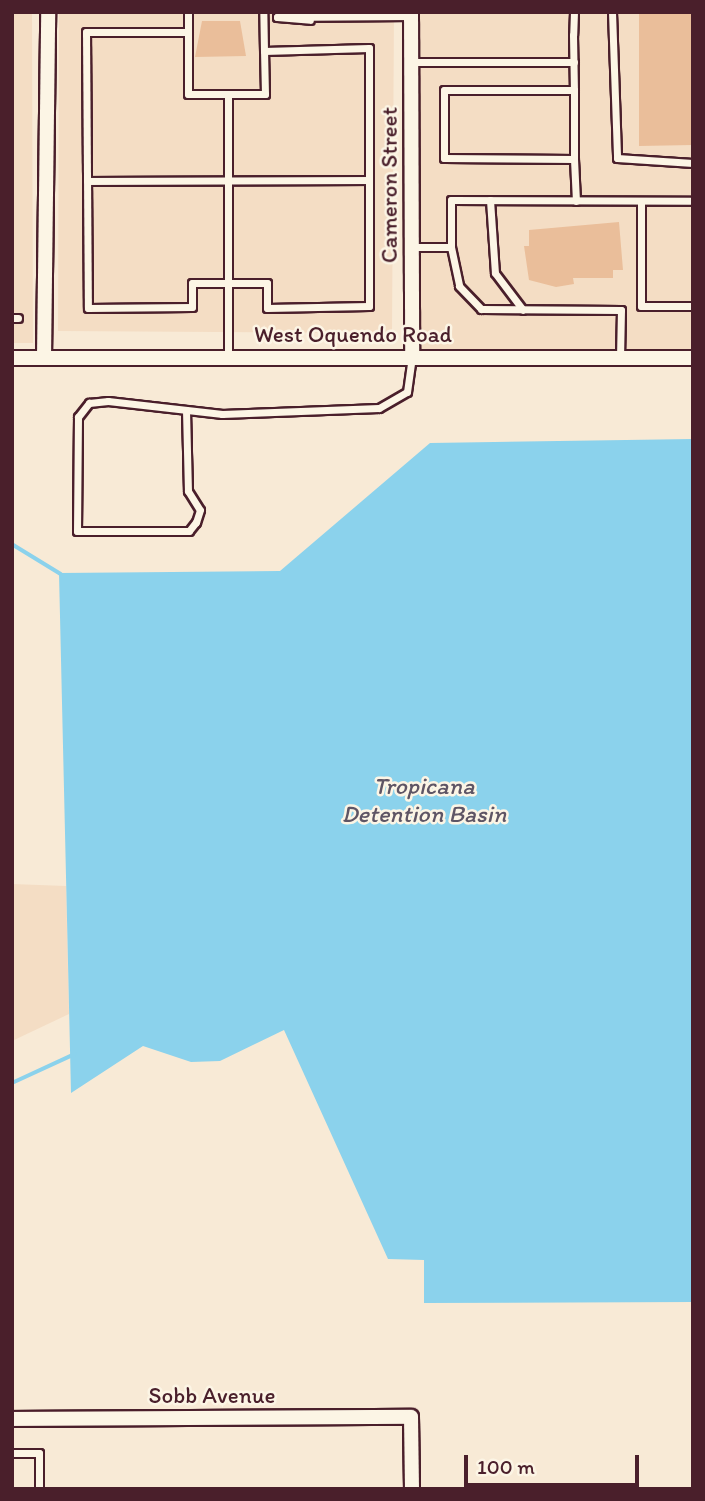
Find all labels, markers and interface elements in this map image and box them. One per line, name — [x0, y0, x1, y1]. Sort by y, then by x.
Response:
street label: Cameron Street — [375, 107, 403, 263]
street label: West Oquendo Road — [255, 320, 451, 348]
water label: Tropicana Detention Basin — [342, 772, 506, 828]
street label: Sobb Avenue — [149, 1381, 275, 1409]
scale bar — [467, 1442, 642, 1486]
text: 100 m — [477, 1454, 535, 1479]

